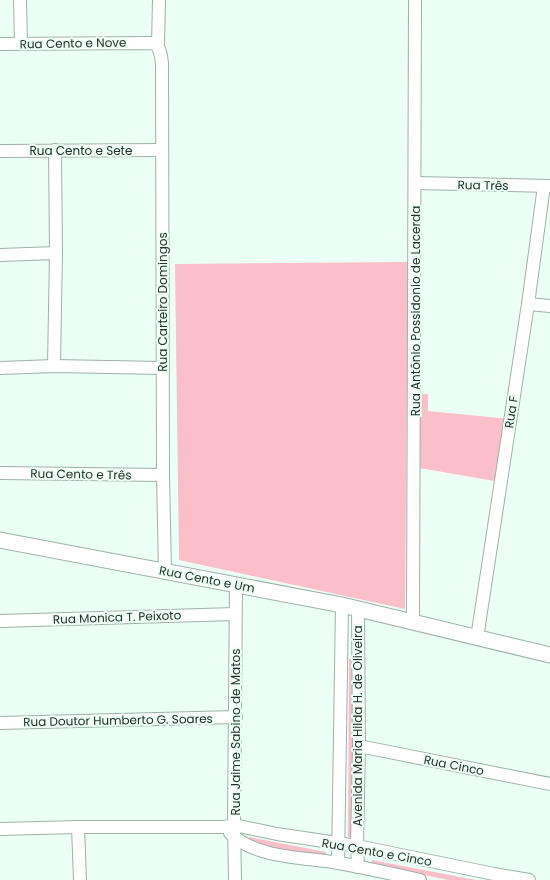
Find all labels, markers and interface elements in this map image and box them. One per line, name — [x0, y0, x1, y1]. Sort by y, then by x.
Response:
street label: Rua Cento e Nove — [19, 34, 127, 52]
street label: Rua Cento e Sete — [30, 142, 132, 159]
street label: Rua Três — [457, 176, 509, 194]
street label: Rua Antônio Possidonio de Lacerda — [407, 206, 424, 416]
street label: Rua Carteiro Domingos — [154, 232, 171, 372]
street label: Rua F — [500, 395, 522, 429]
street label: Rua Cento e Três — [30, 465, 132, 483]
street label: Rua Cento e Um — [158, 561, 256, 597]
street label: Rua Monica T. Peixoto — [52, 606, 182, 628]
street label: Avenida Maria Hilda H. de Oliveira — [349, 626, 366, 826]
street label: Rua Jaime Sabino de Matos — [227, 648, 244, 816]
street label: Rua Doutor Humberto G. Soares — [23, 710, 213, 730]
street label: Rua Cinco — [422, 751, 486, 779]
street label: Rua Cento e Cinco — [321, 834, 434, 870]

